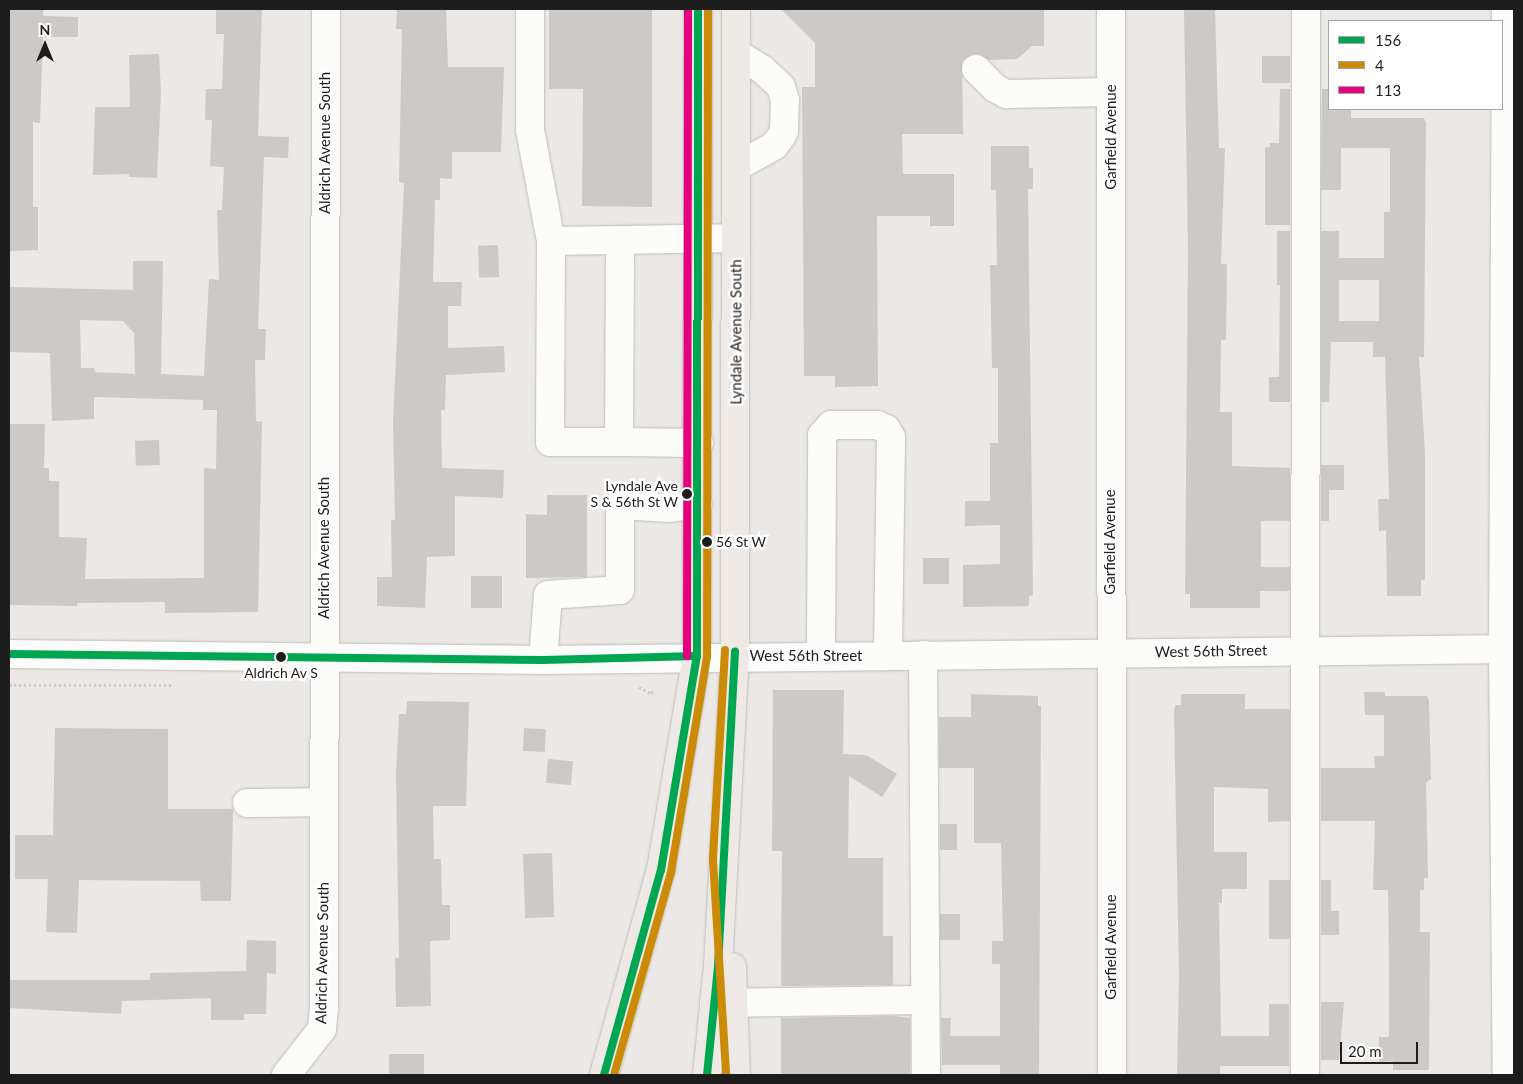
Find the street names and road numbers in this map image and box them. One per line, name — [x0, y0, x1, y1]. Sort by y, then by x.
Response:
street label: Aldrich Avenue South — [316, 72, 334, 214]
street label: Garfield Avenue — [1102, 84, 1120, 190]
street label: Lyndale Avenue South — [727, 259, 745, 405]
street label: Aldrich Avenue South — [315, 477, 333, 619]
street label: Garfield Avenue — [1101, 489, 1119, 595]
street label: West 56th Street — [1154, 641, 1268, 661]
street label: West 56th Street — [750, 647, 862, 665]
street label: Aldrich Avenue South — [312, 882, 332, 1024]
street label: Garfield Avenue — [1102, 894, 1120, 1000]

